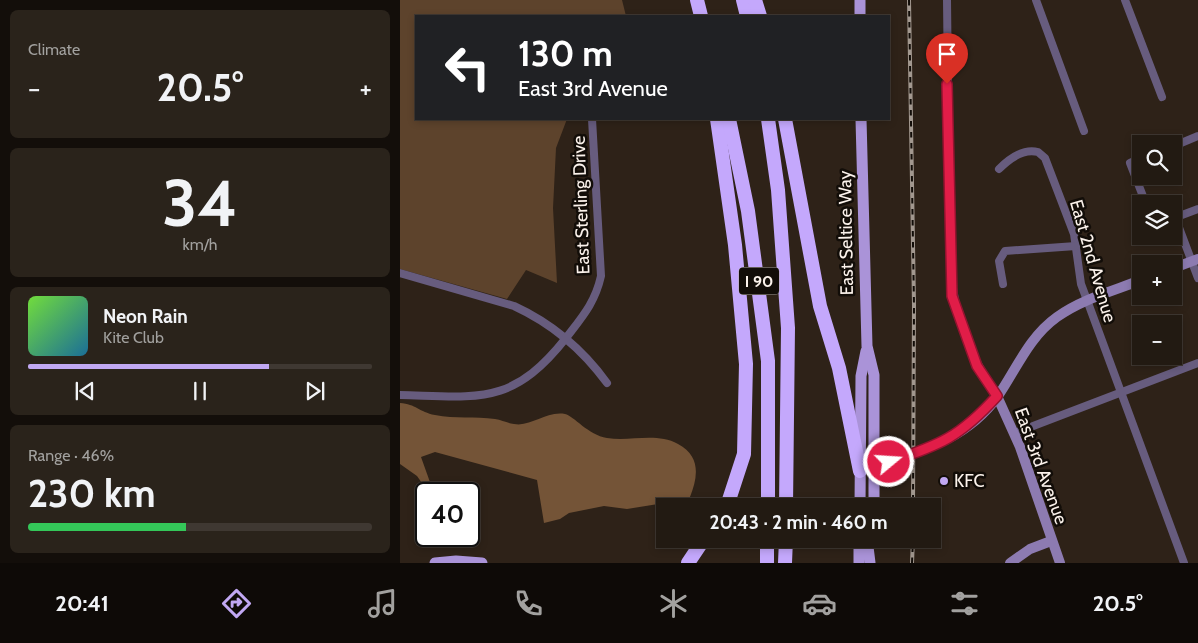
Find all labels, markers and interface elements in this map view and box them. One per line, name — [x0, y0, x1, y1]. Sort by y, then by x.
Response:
text: 130 m — [518, 32, 613, 75]
pin — [926, 33, 968, 84]
icon: left — [435, 35, 500, 100]
text: Climate — [28, 40, 80, 59]
icon: arrive — [933, 40, 961, 68]
text: 20.5° — [157, 64, 243, 111]
text: − — [28, 71, 40, 105]
text: + — [360, 71, 372, 105]
text: East 3rd Avenue — [518, 75, 668, 102]
street label: East Sterling Drive — [568, 135, 594, 275]
map controls — [1132, 135, 1182, 365]
button: search — [1132, 135, 1182, 185]
text: 34 — [162, 163, 238, 242]
street label: East Seltice Way — [834, 170, 858, 296]
button: layers — [1132, 195, 1182, 245]
street label: East 2nd Avenue — [1065, 197, 1121, 325]
text: km/h — [182, 235, 218, 254]
button: + — [1132, 255, 1182, 305]
road number: I 90 — [739, 268, 779, 294]
text: Neon Rain — [103, 305, 188, 328]
button: − — [1132, 315, 1182, 365]
text: Kite Club — [103, 328, 164, 347]
icon: previous — [71, 377, 99, 405]
icon: pause — [186, 377, 214, 405]
icon: next — [301, 377, 329, 405]
street label: East 3rd Avenue — [1010, 405, 1072, 527]
position arrow — [862, 435, 914, 487]
text: Range · 46% — [28, 446, 114, 465]
text: 230 km — [28, 470, 155, 517]
place label: KFC — [954, 470, 985, 492]
marker: KFC — [938, 475, 950, 487]
speed limit sign: 40 — [415, 482, 480, 547]
text: 20:43 · 2 min · 460 m — [709, 511, 888, 534]
icon: directions — [219, 586, 254, 621]
icon: music — [365, 586, 400, 621]
icon: phone — [511, 586, 546, 621]
icon: climate — [656, 586, 691, 621]
icon: car — [802, 586, 837, 621]
icon: filters — [947, 586, 982, 621]
text: 20:41 — [55, 590, 109, 617]
text: 20.5° — [1093, 590, 1143, 617]

